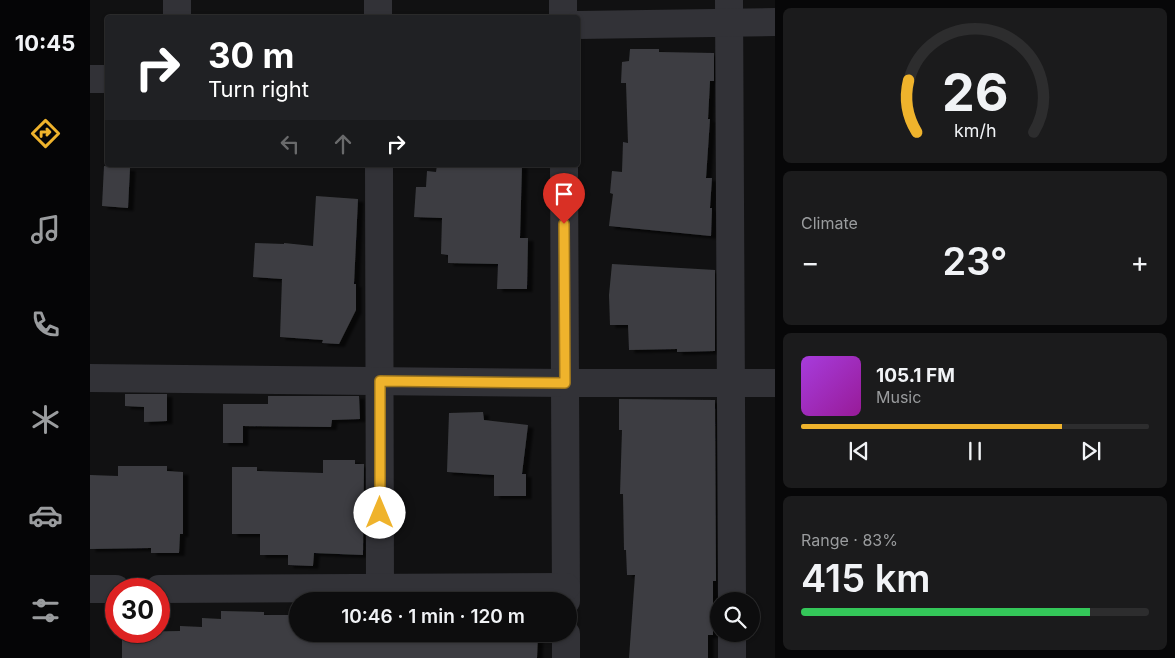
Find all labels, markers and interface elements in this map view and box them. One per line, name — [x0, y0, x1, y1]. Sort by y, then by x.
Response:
text: 10:45 — [15, 30, 75, 56]
text: 30 m — [208, 34, 294, 76]
icon: right — [125, 35, 190, 100]
text: 26 — [942, 61, 1008, 124]
text: Turn right — [208, 76, 309, 102]
icon: directions — [28, 116, 63, 151]
text: km/h — [954, 120, 996, 141]
icon: left — [276, 130, 304, 158]
icon: ahead — [329, 130, 357, 158]
icon: right — [382, 130, 410, 158]
pin — [543, 173, 585, 224]
icon: arrive — [550, 180, 578, 208]
icon: music — [28, 212, 63, 247]
text: Climate — [801, 213, 858, 233]
text: 23° — [943, 238, 1007, 284]
text: − — [801, 245, 820, 279]
text: + — [1130, 245, 1149, 279]
icon: phone — [28, 307, 63, 342]
text: 105.1 FM — [876, 364, 955, 387]
text: Music — [876, 387, 921, 407]
icon: climate — [28, 402, 63, 437]
icon: previous — [845, 437, 873, 465]
icon: pause — [961, 437, 989, 465]
icon: next — [1077, 437, 1105, 465]
position arrow — [353, 486, 405, 538]
icon: car — [28, 498, 63, 533]
text: Range · 83% — [801, 530, 898, 550]
text: 415 km — [801, 555, 931, 601]
speed limit sign: 30 — [105, 578, 170, 643]
map controls — [710, 592, 760, 642]
button: search — [710, 592, 760, 642]
icon: filters — [28, 593, 63, 628]
text: 10:46 · 1 min · 120 m — [341, 605, 525, 628]

